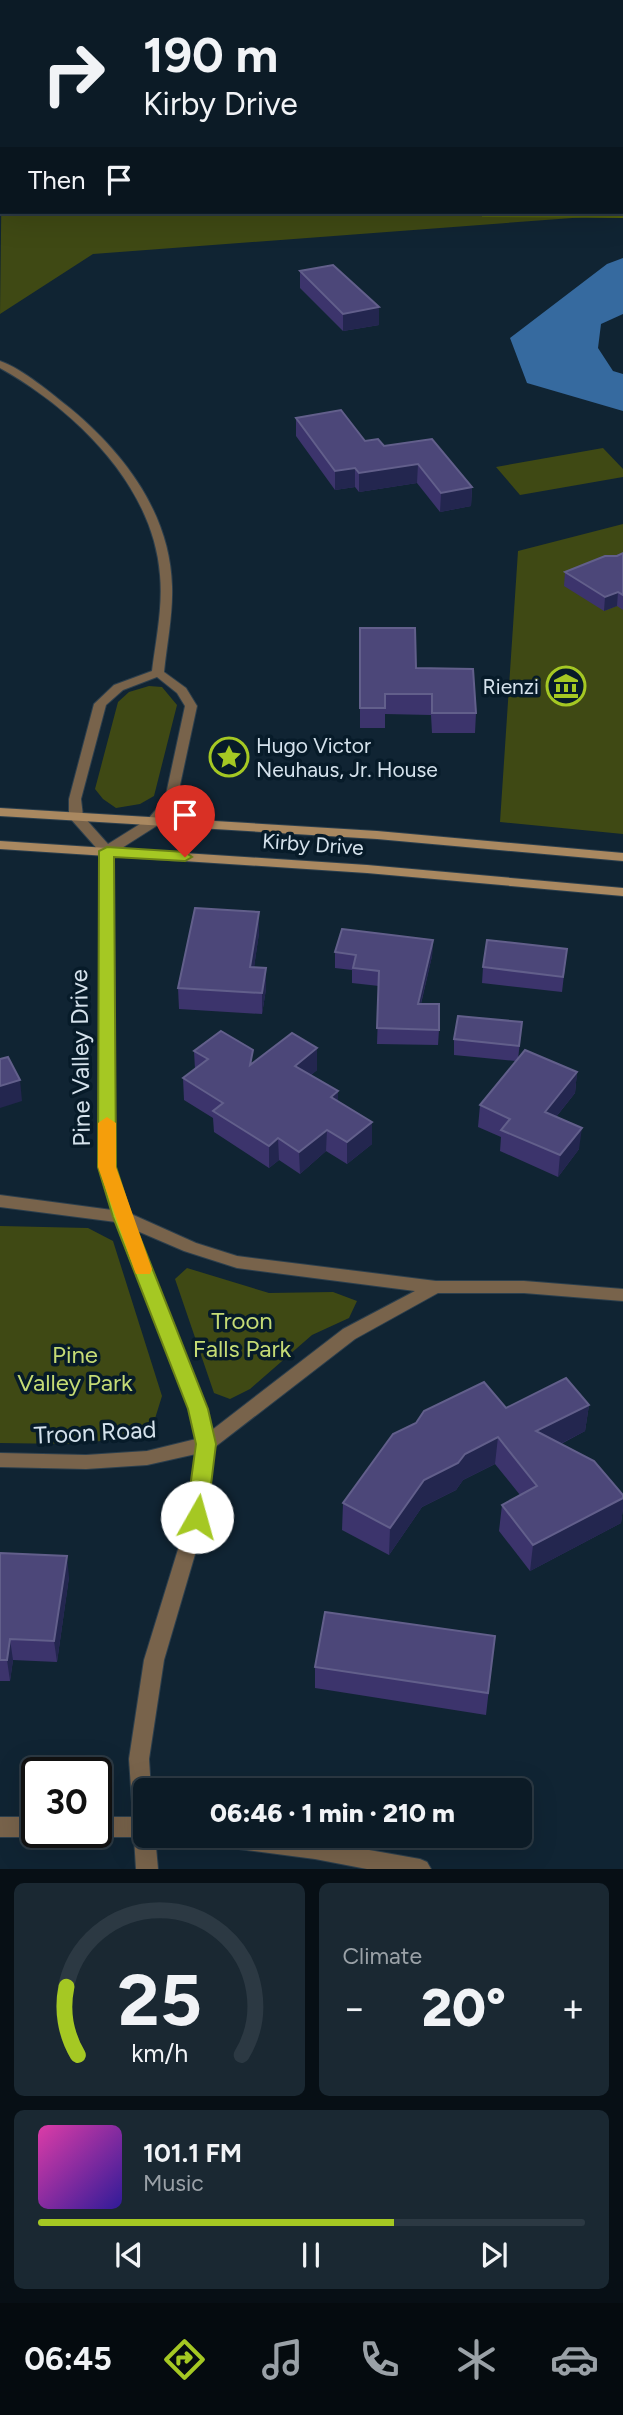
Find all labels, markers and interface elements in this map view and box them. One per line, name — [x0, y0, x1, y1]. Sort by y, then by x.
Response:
text: 190 m — [143, 25, 278, 84]
icon: right — [28, 28, 119, 119]
text: Kirby Drive — [143, 85, 298, 123]
icon: arrive — [100, 161, 138, 199]
text: Then — [28, 164, 86, 196]
museum icon: Rienzi — [545, 665, 587, 707]
place label: Rienzi — [483, 674, 539, 699]
place label: Hugo Victor Neuhaus, Jr. House — [256, 733, 438, 782]
place icon: Hugo Victor Neuhaus, Jr. House — [208, 736, 250, 778]
pin — [155, 785, 215, 857]
icon: arrive — [166, 796, 204, 834]
street label: Kirby Drive — [261, 828, 365, 860]
street label: Pine Valley Drive — [64, 969, 96, 1147]
park label: Troon Falls Park — [193, 1306, 292, 1363]
park label: Pine Valley Park — [17, 1340, 133, 1397]
street label: Troon Road — [33, 1414, 157, 1450]
position arrow — [160, 1480, 234, 1554]
speed limit sign: 30 — [21, 1757, 112, 1848]
text: 06:46 · 1 min · 210 m — [210, 1797, 455, 1829]
text: Climate — [343, 1942, 422, 1970]
text: 25 — [117, 1957, 201, 2044]
text: 20° — [422, 1977, 506, 2039]
text: − — [343, 1985, 366, 2031]
text: + — [561, 1985, 585, 2031]
text: km/h — [131, 2038, 188, 2068]
text: 101.1 FM — [143, 2137, 242, 2169]
text: Music — [143, 2169, 204, 2197]
icon: previous — [110, 2236, 148, 2274]
icon: pause — [292, 2236, 330, 2274]
icon: next — [475, 2236, 513, 2274]
icon: directions — [160, 2335, 209, 2384]
icon: music — [258, 2335, 307, 2384]
icon: phone — [355, 2335, 404, 2384]
icon: climate — [452, 2335, 501, 2384]
icon: car — [550, 2335, 599, 2384]
text: 06:45 — [24, 2340, 112, 2378]

